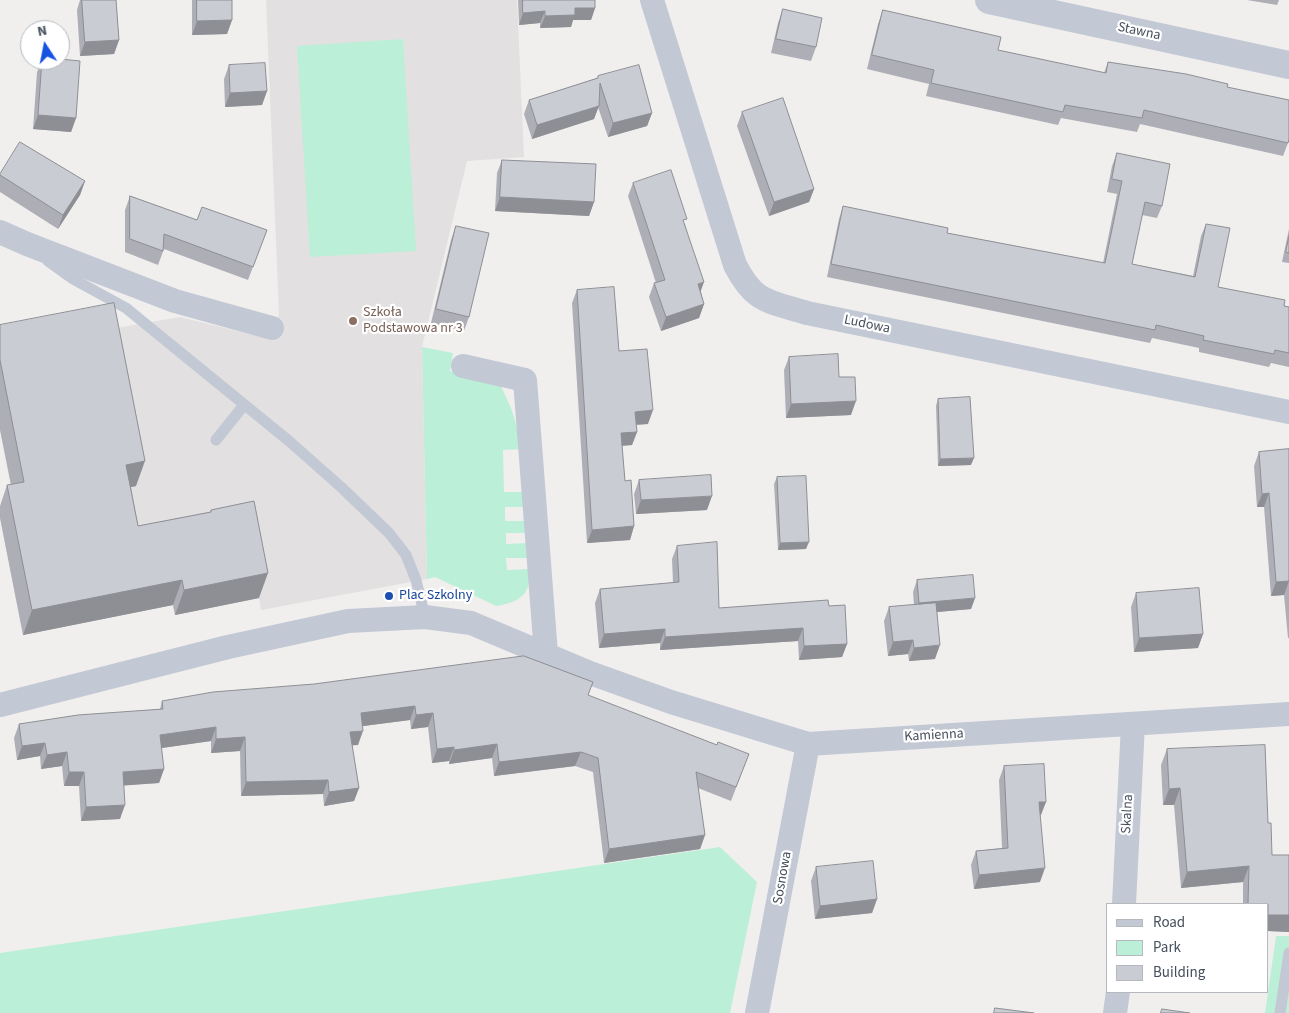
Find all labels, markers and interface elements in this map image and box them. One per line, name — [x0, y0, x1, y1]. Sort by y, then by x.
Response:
street label: Stawna — [1116, 19, 1162, 45]
north arrow — [20, 20, 70, 70]
text: N — [36, 21, 49, 42]
place label: Szkoła Podstawowa nr 3 — [363, 305, 463, 338]
street label: Ludowa — [842, 312, 892, 338]
marker: Szkoła Podstawowa nr 3 — [347, 315, 359, 327]
place label: Plac Szkolny — [399, 588, 472, 604]
marker: Plac Szkolny — [383, 590, 395, 602]
street label: Kamienna — [904, 726, 964, 746]
street label: Skalna — [1119, 794, 1137, 834]
street label: Sosnowa — [770, 850, 796, 906]
legend — [1106, 903, 1269, 993]
text: Road — [1153, 912, 1185, 933]
text: Park — [1153, 937, 1181, 958]
text: Building — [1153, 962, 1205, 983]

